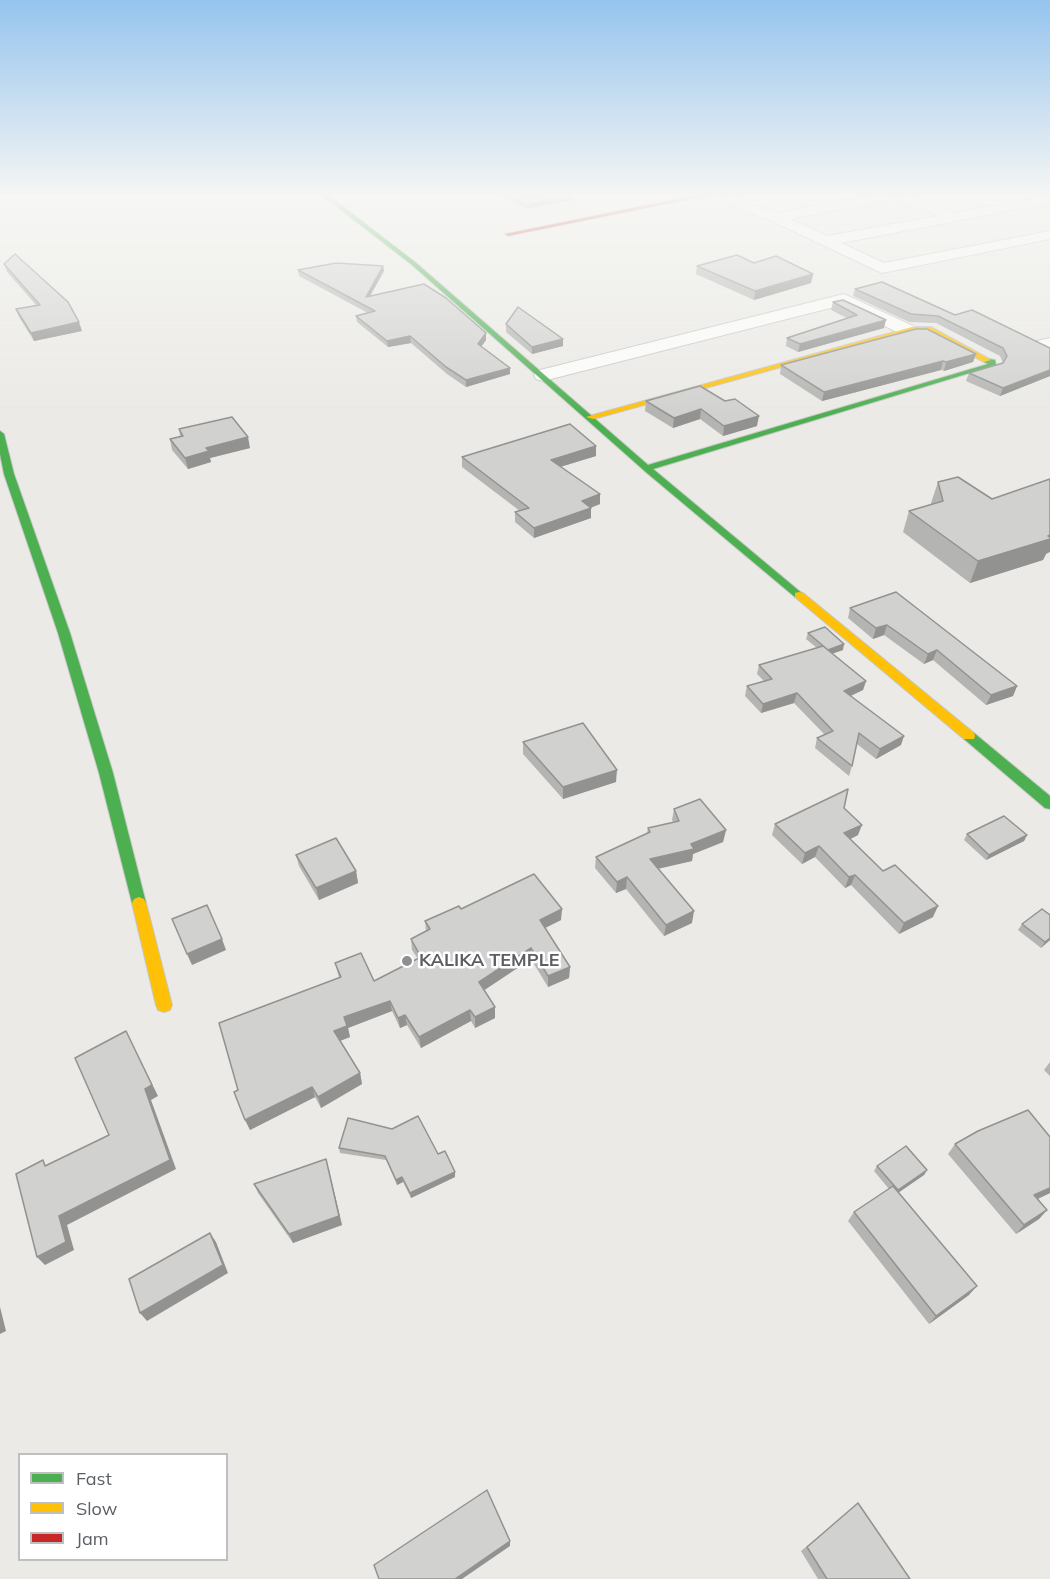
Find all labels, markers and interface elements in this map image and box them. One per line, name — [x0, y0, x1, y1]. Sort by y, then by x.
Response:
place label: KALIKA TEMPLE — [419, 950, 559, 972]
marker: KALIKA TEMPLE — [400, 954, 414, 968]
legend — [18, 1453, 228, 1561]
text: Fast — [76, 1467, 112, 1490]
text: Slow — [76, 1497, 117, 1520]
text: Jam — [76, 1527, 109, 1550]

